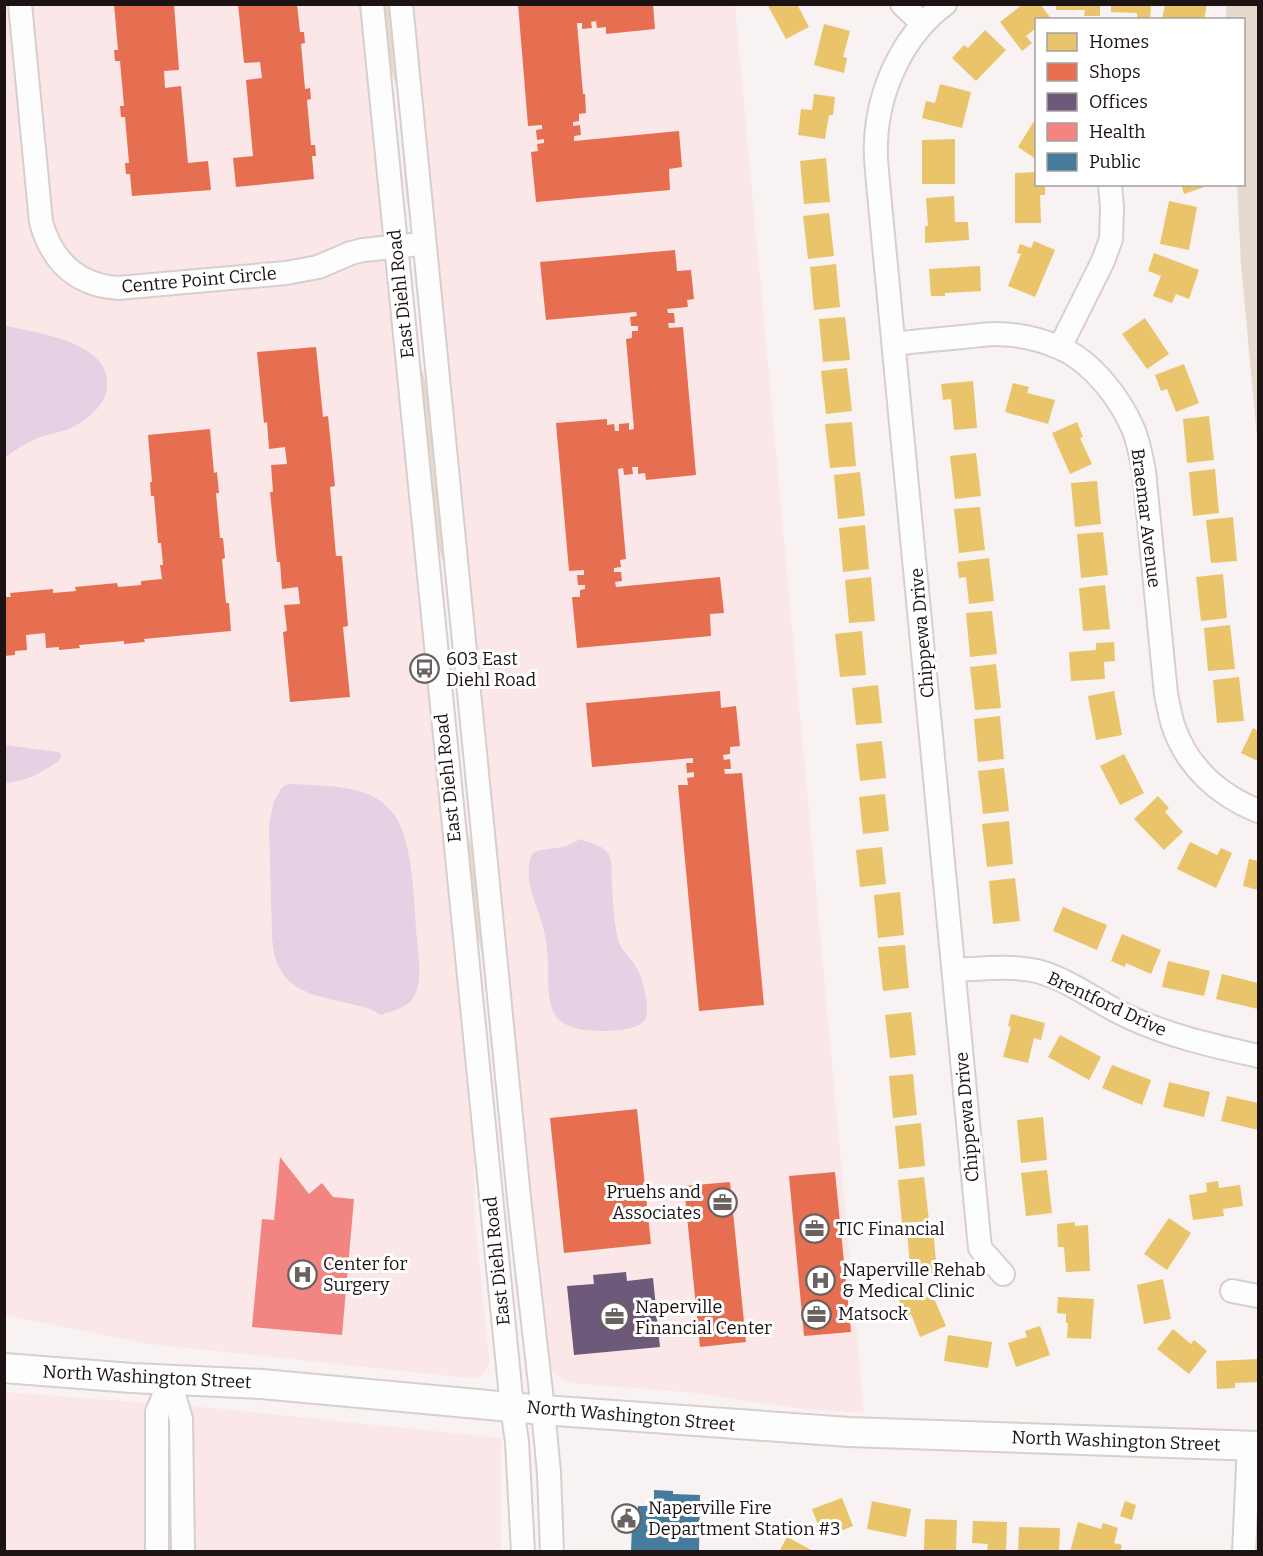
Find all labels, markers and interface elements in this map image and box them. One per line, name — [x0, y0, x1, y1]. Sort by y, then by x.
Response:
legend — [1035, 18, 1245, 186]
text: Homes — [1089, 31, 1149, 53]
text: Shops — [1089, 61, 1141, 83]
text: Offices — [1089, 91, 1148, 113]
text: Health — [1089, 121, 1145, 143]
text: Public — [1089, 151, 1141, 173]
street label: East Diehl Road — [383, 228, 419, 360]
street label: Centre Point Circle — [121, 262, 277, 298]
street label: Braemar Avenue — [1127, 447, 1165, 589]
street label: Chippewa Drive — [905, 567, 939, 699]
place label: 603 East Diehl Road — [446, 648, 536, 691]
bus stop icon: 603 East Diehl Road — [409, 653, 441, 685]
street label: East Diehl Road — [430, 712, 466, 844]
street label: Brentford Drive — [1044, 967, 1170, 1041]
street label: Chippewa Drive — [950, 1051, 984, 1183]
place label: Pruehs and Associates — [606, 1181, 701, 1224]
office icon: Pruehs and Associates — [706, 1186, 738, 1218]
street label: East Diehl Road — [479, 1195, 515, 1327]
office icon: TIC Financial — [799, 1213, 831, 1245]
place label: TIC Financial — [836, 1218, 945, 1240]
place label: Center for Surgery — [323, 1253, 407, 1296]
hospital icon: Center for Surgery — [286, 1258, 318, 1290]
place label: Naperville Rehab & Medical Clinic — [842, 1259, 986, 1302]
hospital icon: Naperville Rehab & Medical Clinic — [805, 1264, 837, 1296]
place label: Naperville Financial Center — [635, 1296, 772, 1339]
office icon: Matsock — [801, 1298, 833, 1330]
office icon: Naperville Financial Center — [598, 1301, 630, 1333]
place label: Matsock — [838, 1303, 909, 1325]
street label: North Washington Street — [42, 1361, 252, 1393]
street label: North Washington Street — [526, 1396, 737, 1436]
street label: North Washington Street — [1011, 1426, 1221, 1456]
place label: Naperville Fire Department Station #3 — [648, 1497, 841, 1540]
public building icon: Naperville Fire Department Station #3 — [611, 1502, 643, 1534]

